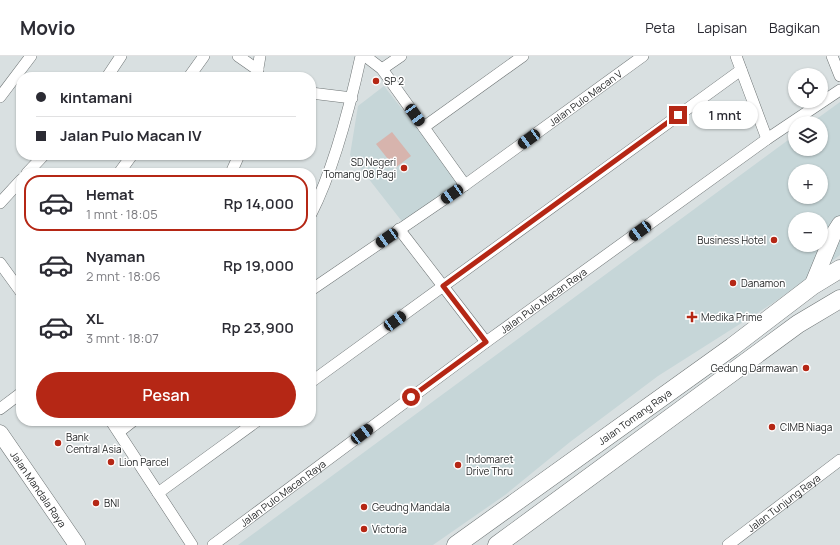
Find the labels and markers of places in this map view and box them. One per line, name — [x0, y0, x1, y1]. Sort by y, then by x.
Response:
place label: SP 2 — [384, 74, 404, 88]
marker: SP 2 — [371, 76, 381, 86]
place label: SD Negeri Tomang 08 Pagi — [324, 155, 396, 181]
marker: SD Negeri Tomang 08 Pagi — [399, 163, 409, 173]
place label: Business Hotel — [697, 233, 766, 247]
marker: Business Hotel — [769, 235, 779, 245]
place label: Danamon — [741, 276, 785, 290]
marker: Danamon — [728, 278, 738, 288]
place label: Medika Prime — [701, 310, 762, 324]
marker: Medika Prime — [686, 311, 698, 323]
place label: Gedung Darmawan — [711, 361, 798, 375]
marker: Gedung Darmawan — [801, 363, 811, 373]
place label: CIMB Niaga — [780, 420, 832, 434]
marker: CIMB Niaga — [767, 422, 777, 432]
place label: Bank Central Asia — [66, 430, 122, 456]
marker: Bank Central Asia — [53, 438, 63, 448]
place label: Indomaret Drive Thru — [466, 452, 513, 478]
place label: Lion Parcel — [119, 455, 169, 469]
marker: Lion Parcel — [106, 457, 116, 467]
marker: Indomaret Drive Thru — [453, 460, 463, 470]
place label: BNI — [104, 496, 119, 510]
marker: BNI — [91, 498, 101, 508]
place label: Geudng Mandala — [372, 500, 450, 514]
marker: Geudng Mandala — [359, 502, 369, 512]
place label: Victoria — [372, 522, 407, 536]
marker: Victoria — [359, 524, 369, 534]

